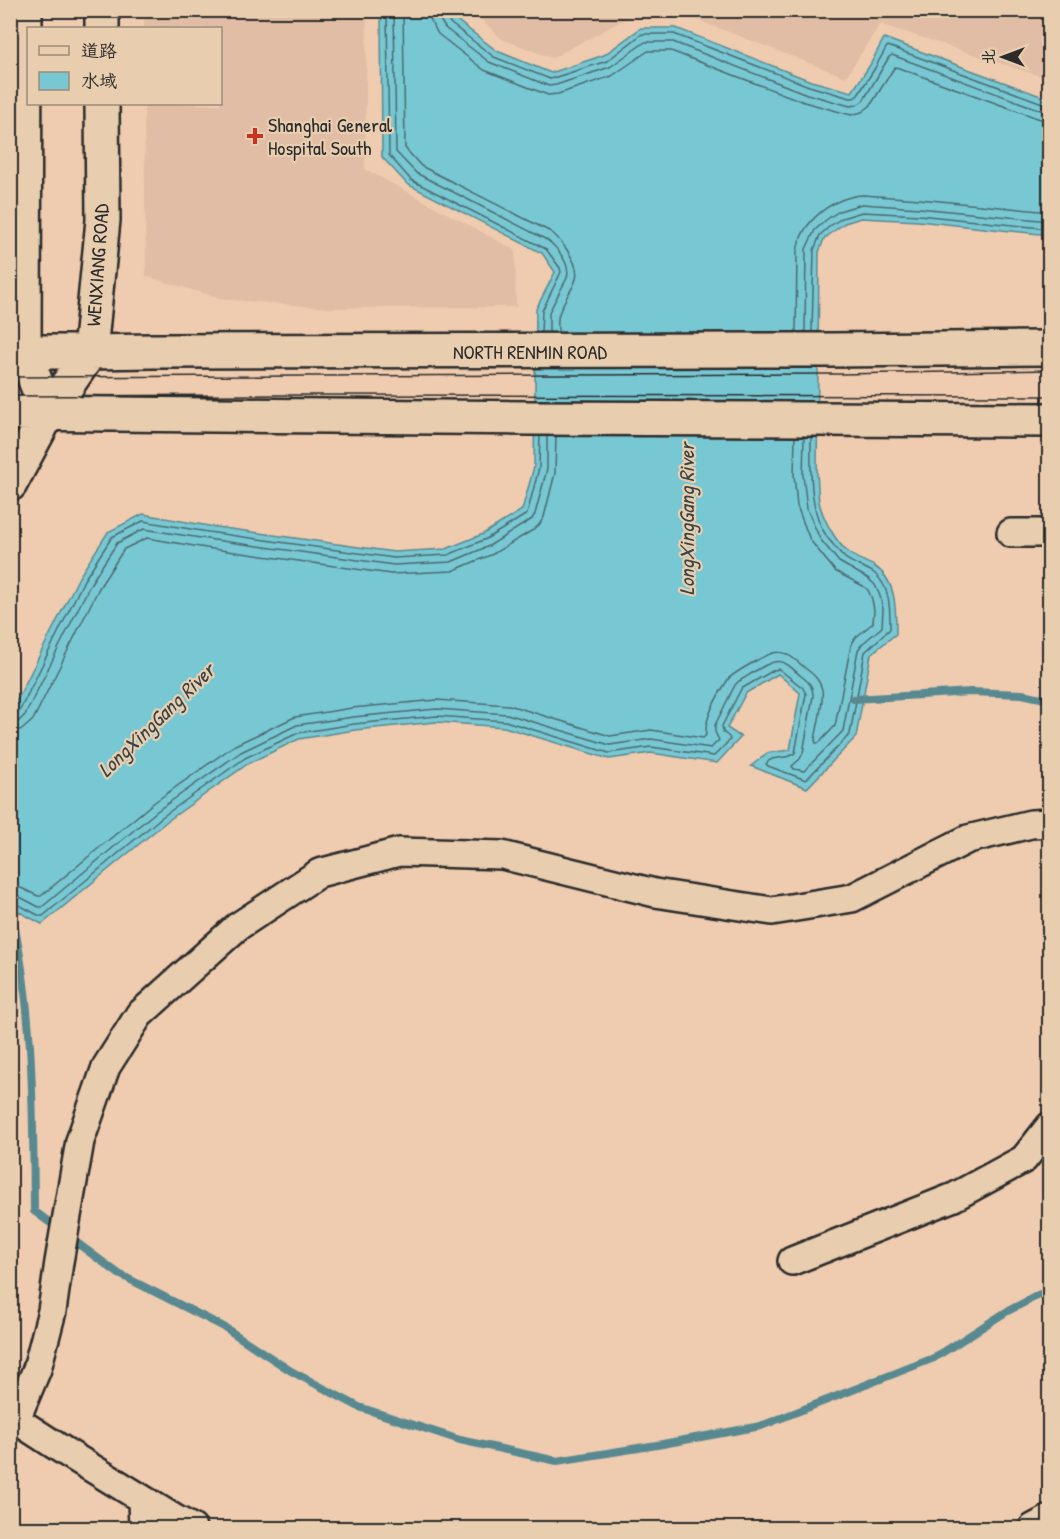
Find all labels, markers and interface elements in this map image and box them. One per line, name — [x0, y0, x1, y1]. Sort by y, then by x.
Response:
legend — [27, 27, 222, 105]
north arrow — [973, 27, 1033, 87]
text: 道路 — [81, 38, 117, 63]
text: 北 — [977, 49, 999, 65]
text: 水域 — [81, 68, 117, 93]
place label: Shanghai General Hospital South — [268, 111, 393, 161]
marker: Shanghai General Hospital South — [246, 127, 264, 145]
street label: WENXIANG ROAD — [79, 202, 115, 327]
street label: NORTH RENMIN ROAD — [453, 338, 608, 365]
water label: LongXingGang River — [672, 440, 701, 595]
water label: LongXingGang River — [91, 655, 223, 783]

